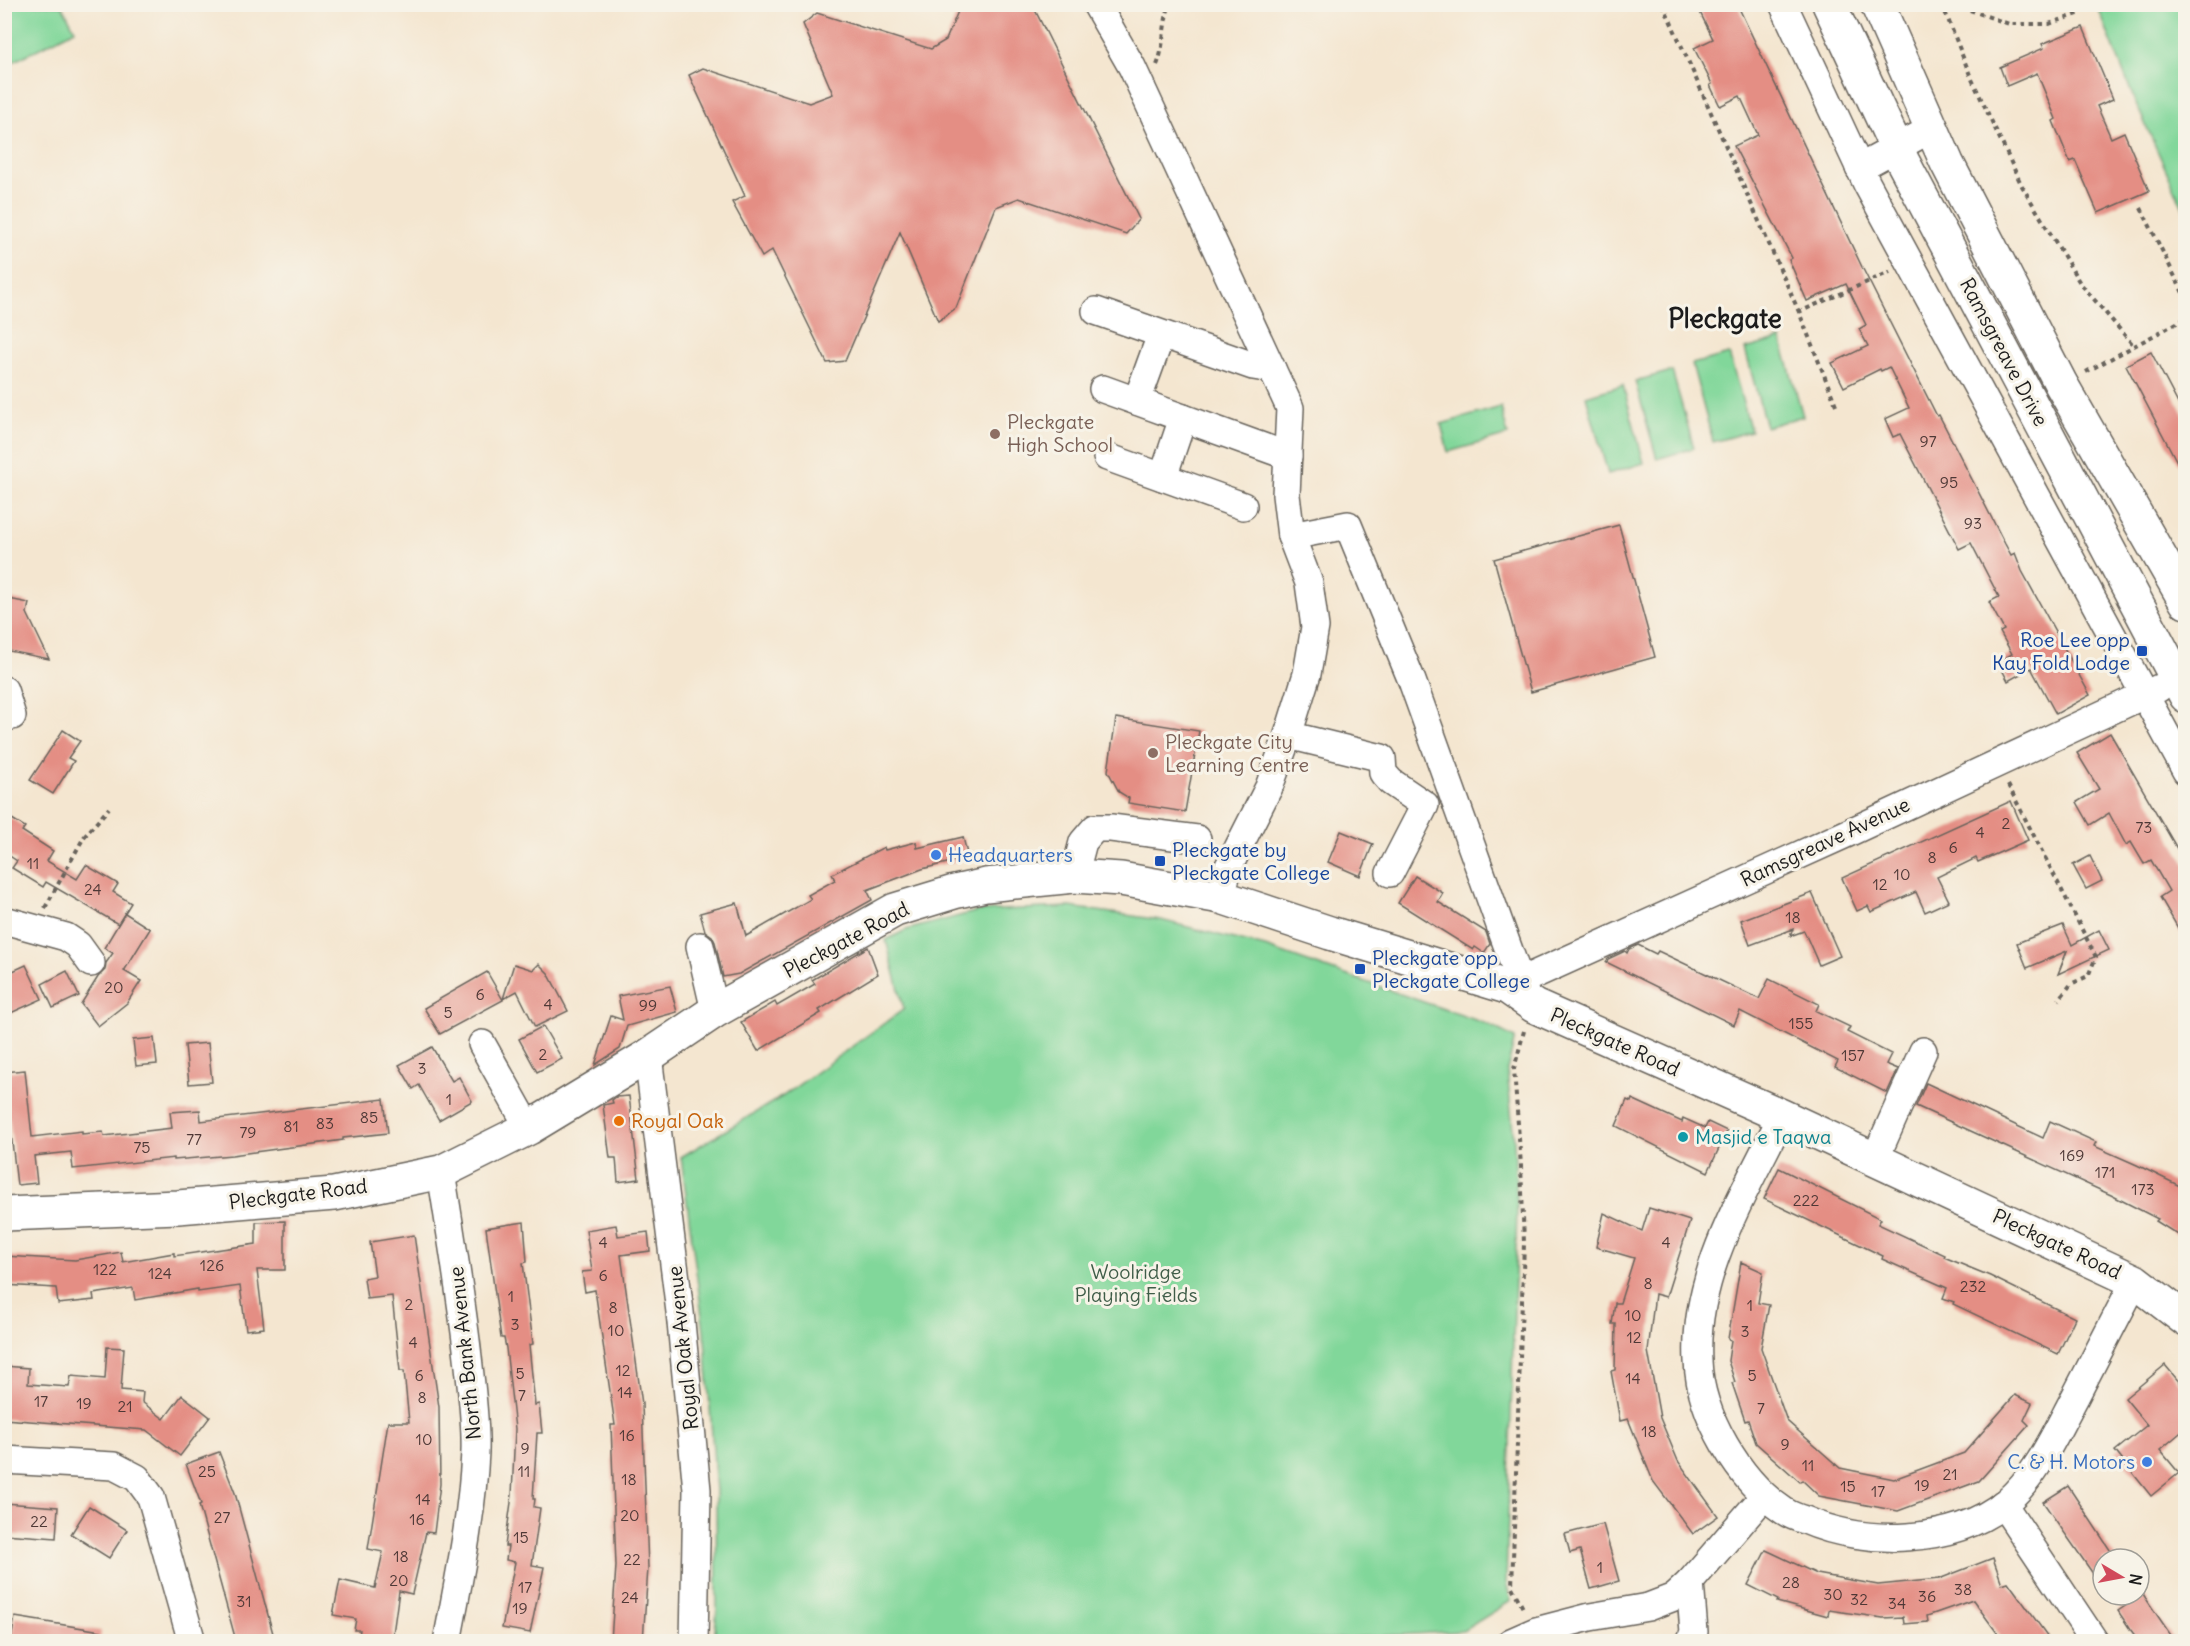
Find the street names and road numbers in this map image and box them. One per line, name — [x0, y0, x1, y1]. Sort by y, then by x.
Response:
street label: Ramsgreave Drive — [1955, 273, 2054, 430]
street label: Ramsgreave Avenue — [1736, 791, 1913, 892]
street label: Pleckgate Road — [779, 896, 913, 983]
street label: Pleckgate Road — [1547, 1002, 1684, 1081]
street label: Pleckgate Road — [227, 1173, 369, 1214]
street label: Pleckgate Road — [1989, 1203, 2126, 1284]
street label: North Bank Avenue — [443, 1265, 486, 1441]
street label: Royal Oak Avenue — [661, 1265, 704, 1431]

